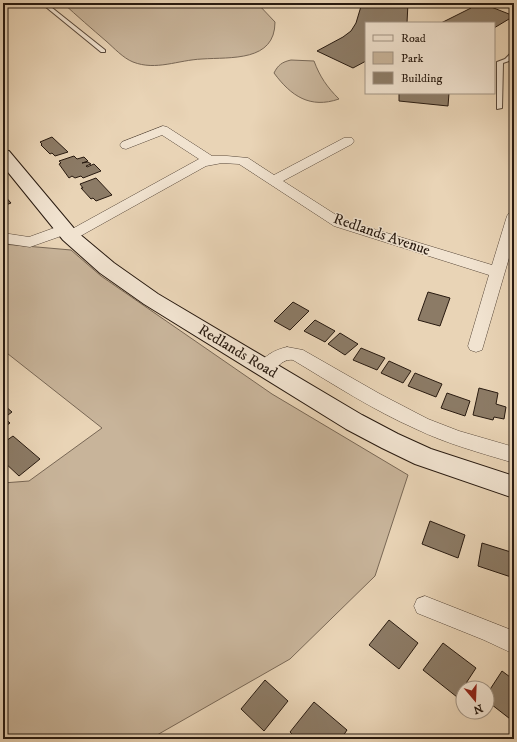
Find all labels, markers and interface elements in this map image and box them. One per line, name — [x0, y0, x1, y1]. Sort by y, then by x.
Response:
legend — [365, 22, 495, 94]
text: Road — [401, 31, 426, 46]
text: Park — [401, 51, 423, 66]
text: Building — [401, 71, 442, 86]
street label: Redlands Avenue — [331, 209, 433, 260]
street label: Redlands Road — [195, 320, 281, 383]
north arrow — [455, 680, 495, 720]
text: N — [471, 700, 484, 717]

